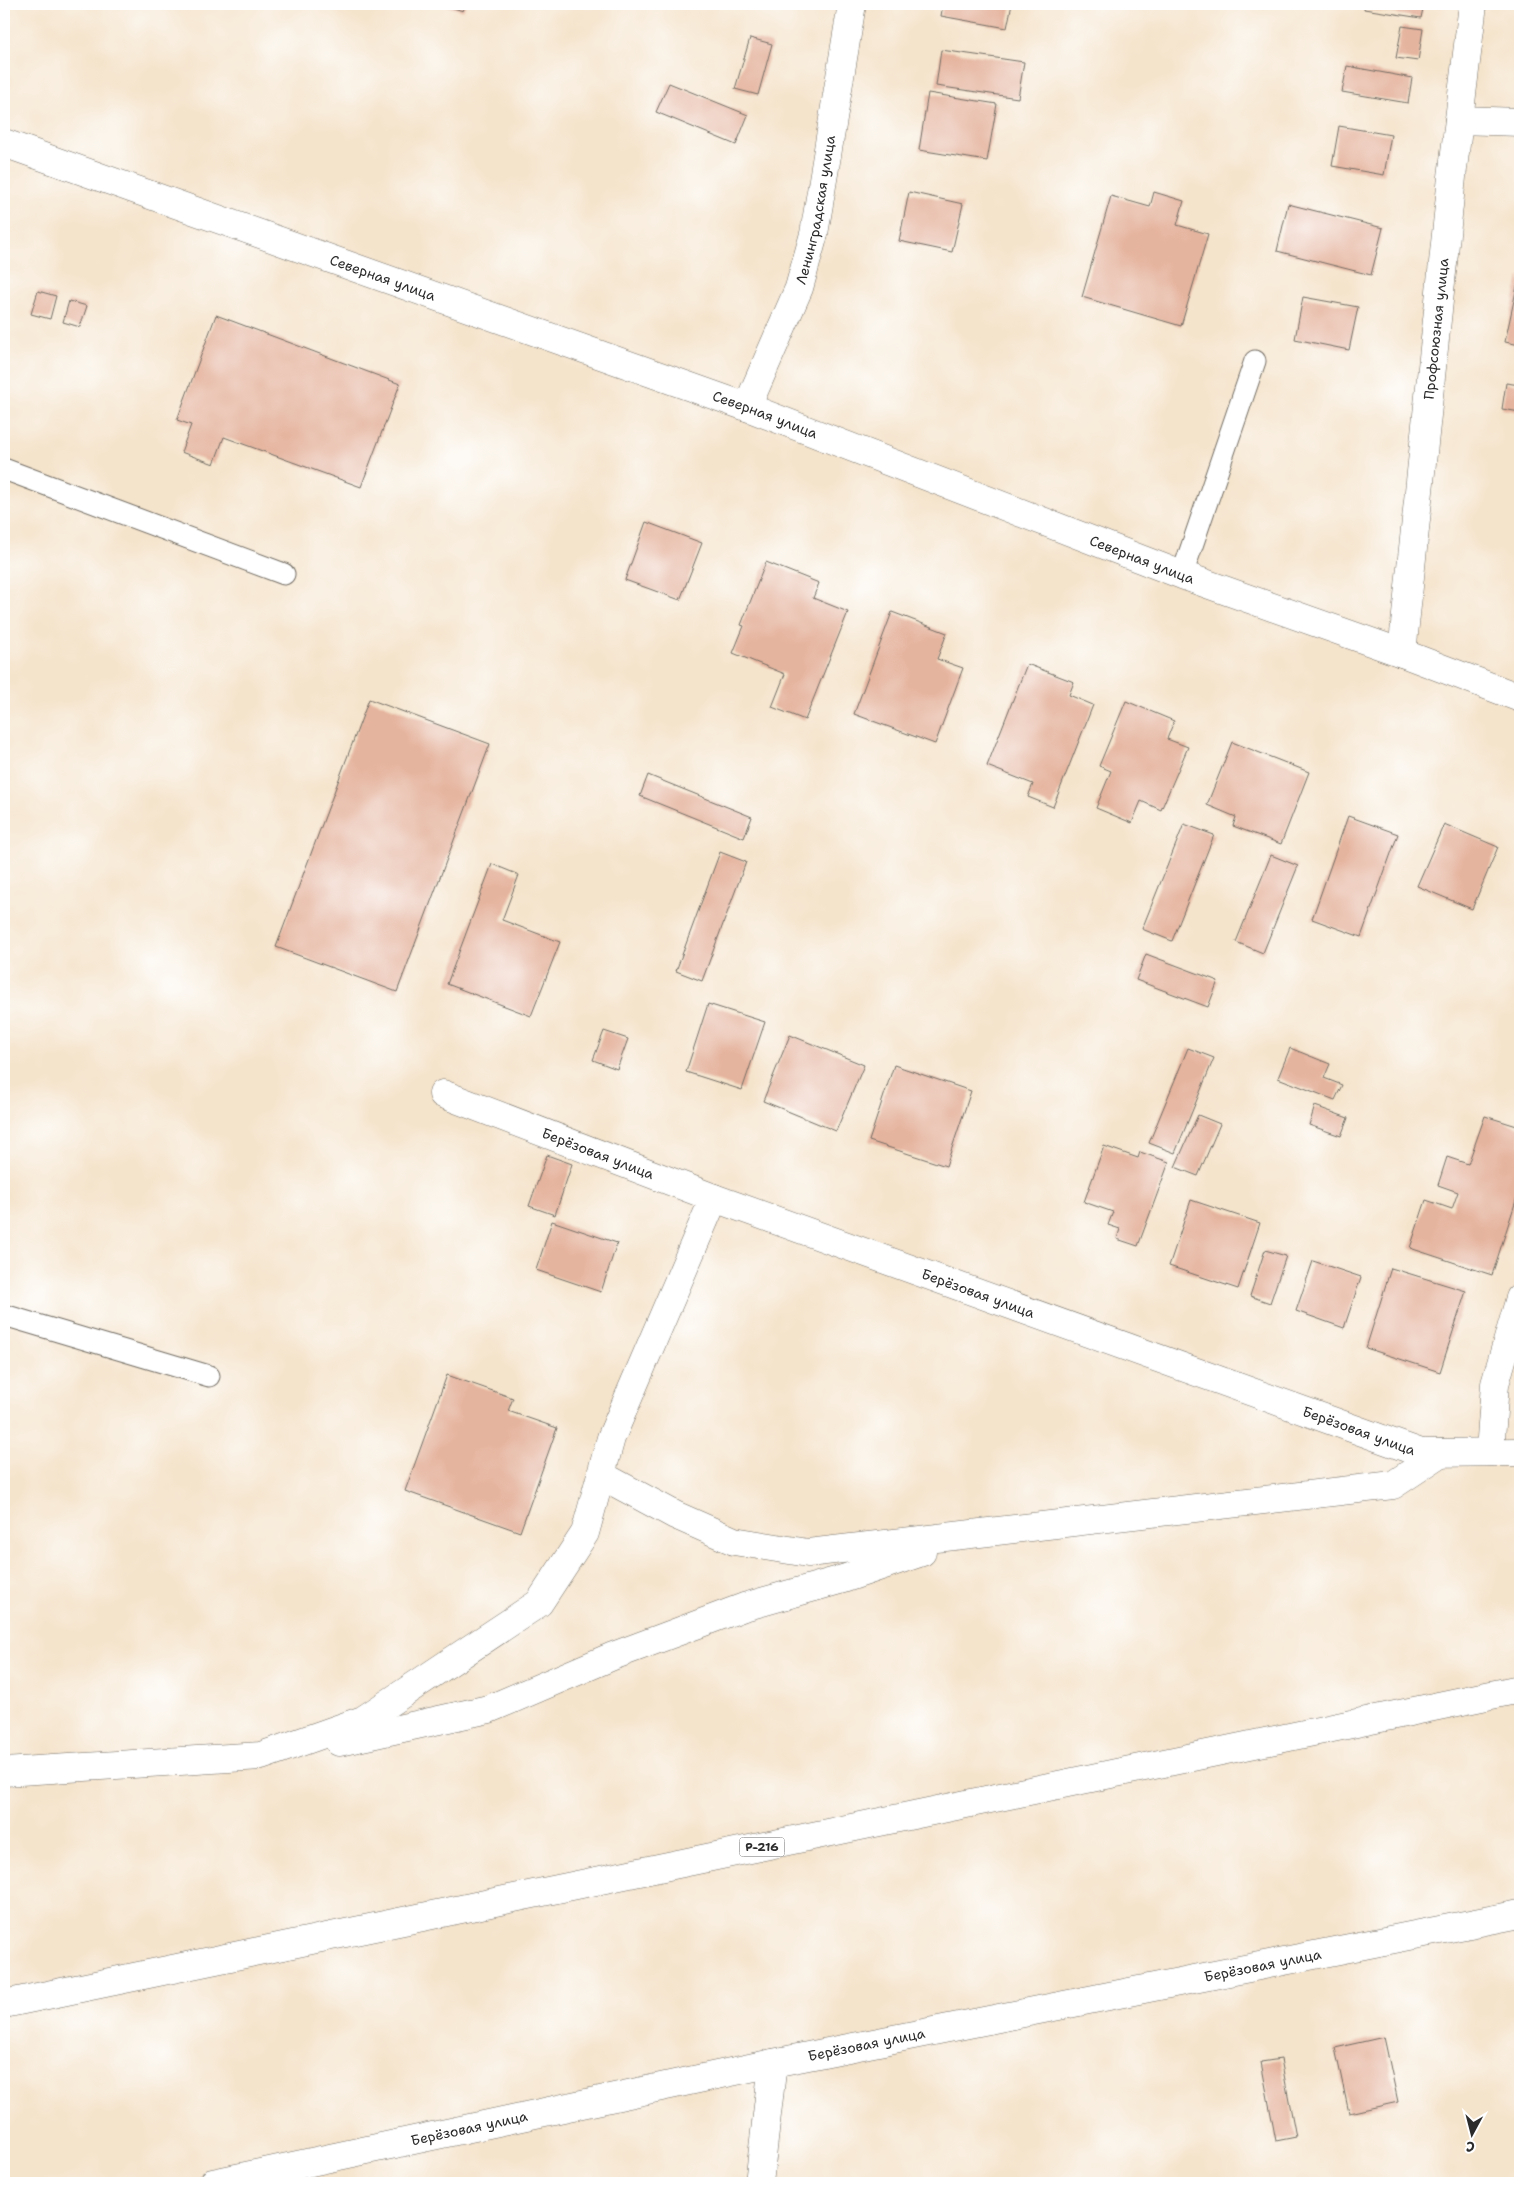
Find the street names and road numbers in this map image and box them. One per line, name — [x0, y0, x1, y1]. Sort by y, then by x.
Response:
street label: Ленинградская улица — [791, 134, 839, 286]
street label: Северная улица — [327, 251, 438, 305]
street label: Профсоюзная улица — [1420, 257, 1452, 400]
street label: Северная улица — [710, 386, 820, 443]
street label: Северная улица — [1087, 531, 1197, 588]
street label: Берёзовая улица — [539, 1124, 657, 1183]
street label: Берёзовая улица — [919, 1265, 1037, 1322]
street label: Берёзовая улица — [1300, 1402, 1418, 1459]
road number: Р-216 — [740, 1838, 784, 1856]
street label: Берёзовая улица — [1203, 1945, 1323, 1986]
street label: Берёзовая улица — [806, 2024, 927, 2065]
street label: Берёзовая улица — [409, 2107, 530, 2149]

